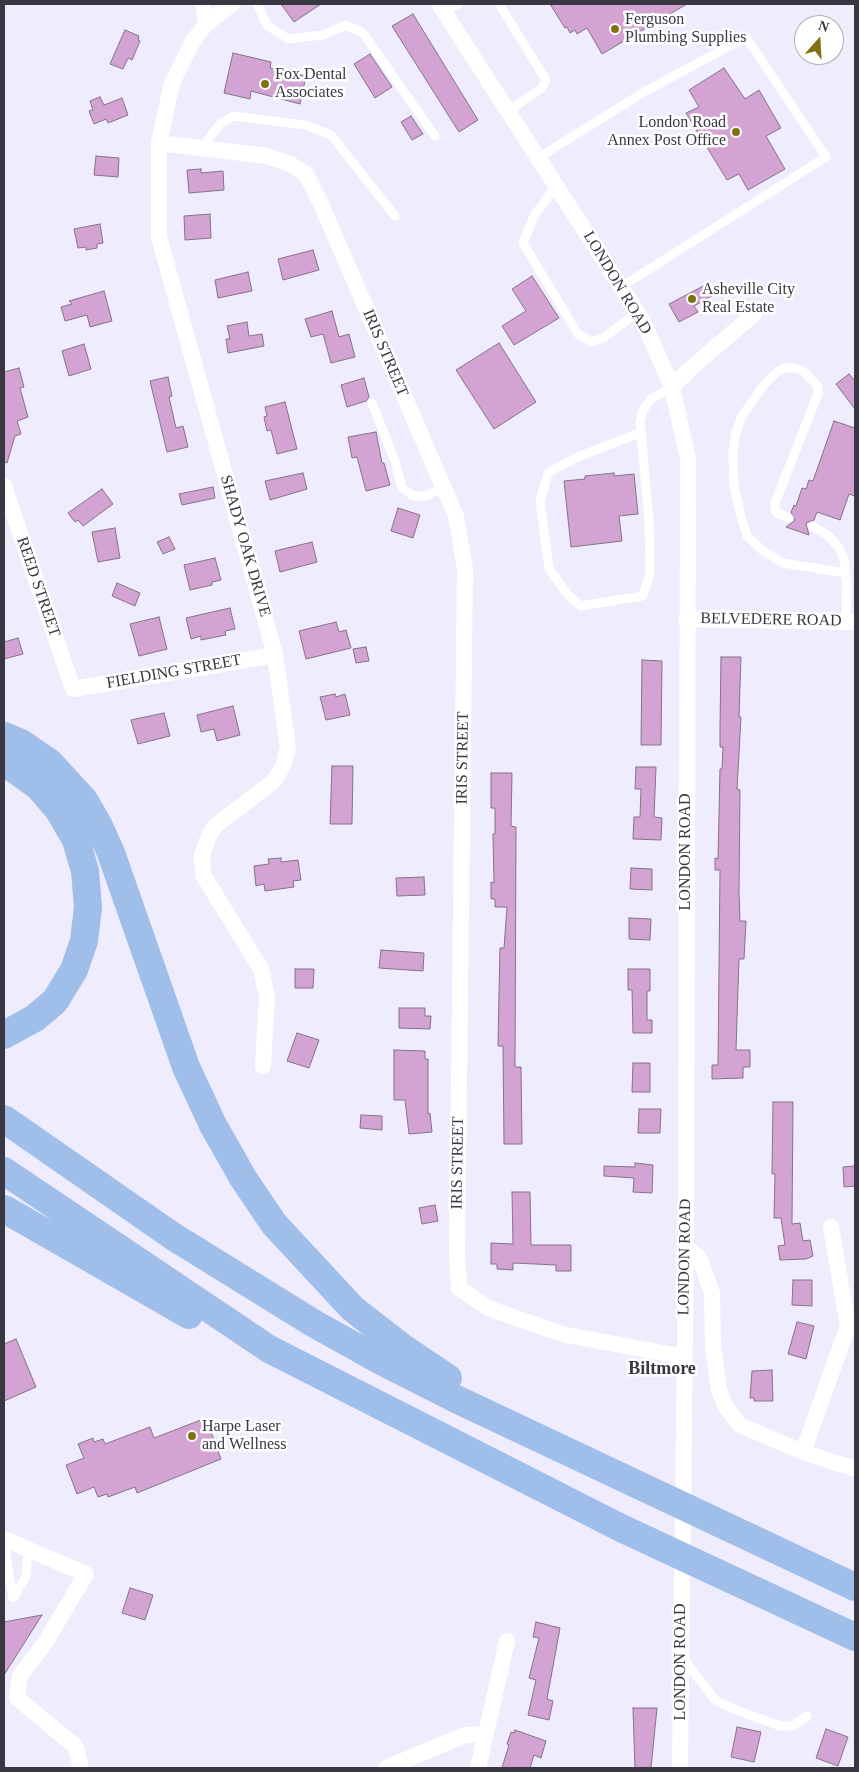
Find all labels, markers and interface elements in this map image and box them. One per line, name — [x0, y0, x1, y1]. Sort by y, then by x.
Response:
place label: Ferguson Plumbing Supplies — [625, 10, 746, 48]
north arrow — [794, 15, 844, 65]
text: N — [816, 18, 831, 35]
marker: Ferguson Plumbing Supplies — [609, 23, 621, 35]
place label: Fox Dental Associates — [275, 65, 347, 103]
marker: Fox Dental Associates — [259, 78, 271, 90]
place label: London Road Annex Post Office — [607, 113, 726, 151]
marker: London Road Annex Post Office — [730, 126, 742, 138]
street label: LONDON ROAD — [579, 228, 655, 338]
place label: Asheville City Real Estate — [702, 280, 795, 318]
marker: Asheville City Real Estate — [686, 293, 698, 305]
street label: IRIS STREET — [358, 306, 412, 400]
street label: SHADY OAK DRIVE — [216, 473, 274, 619]
street label: REED STREET — [12, 535, 64, 639]
street label: BELVEDERE ROAD — [700, 609, 842, 631]
street label: FIELDING STREET — [105, 651, 243, 693]
street label: IRIS STREET — [453, 711, 473, 805]
street label: LONDON ROAD — [676, 794, 696, 910]
street label: IRIS STREET — [448, 1116, 468, 1210]
street label: LONDON ROAD — [674, 1198, 696, 1316]
district label: Biltmore — [628, 1358, 696, 1380]
place label: Harpe Laser and Wellness — [202, 1417, 286, 1455]
marker: Harpe Laser and Wellness — [186, 1430, 198, 1442]
street label: LONDON ROAD — [671, 1604, 691, 1720]

